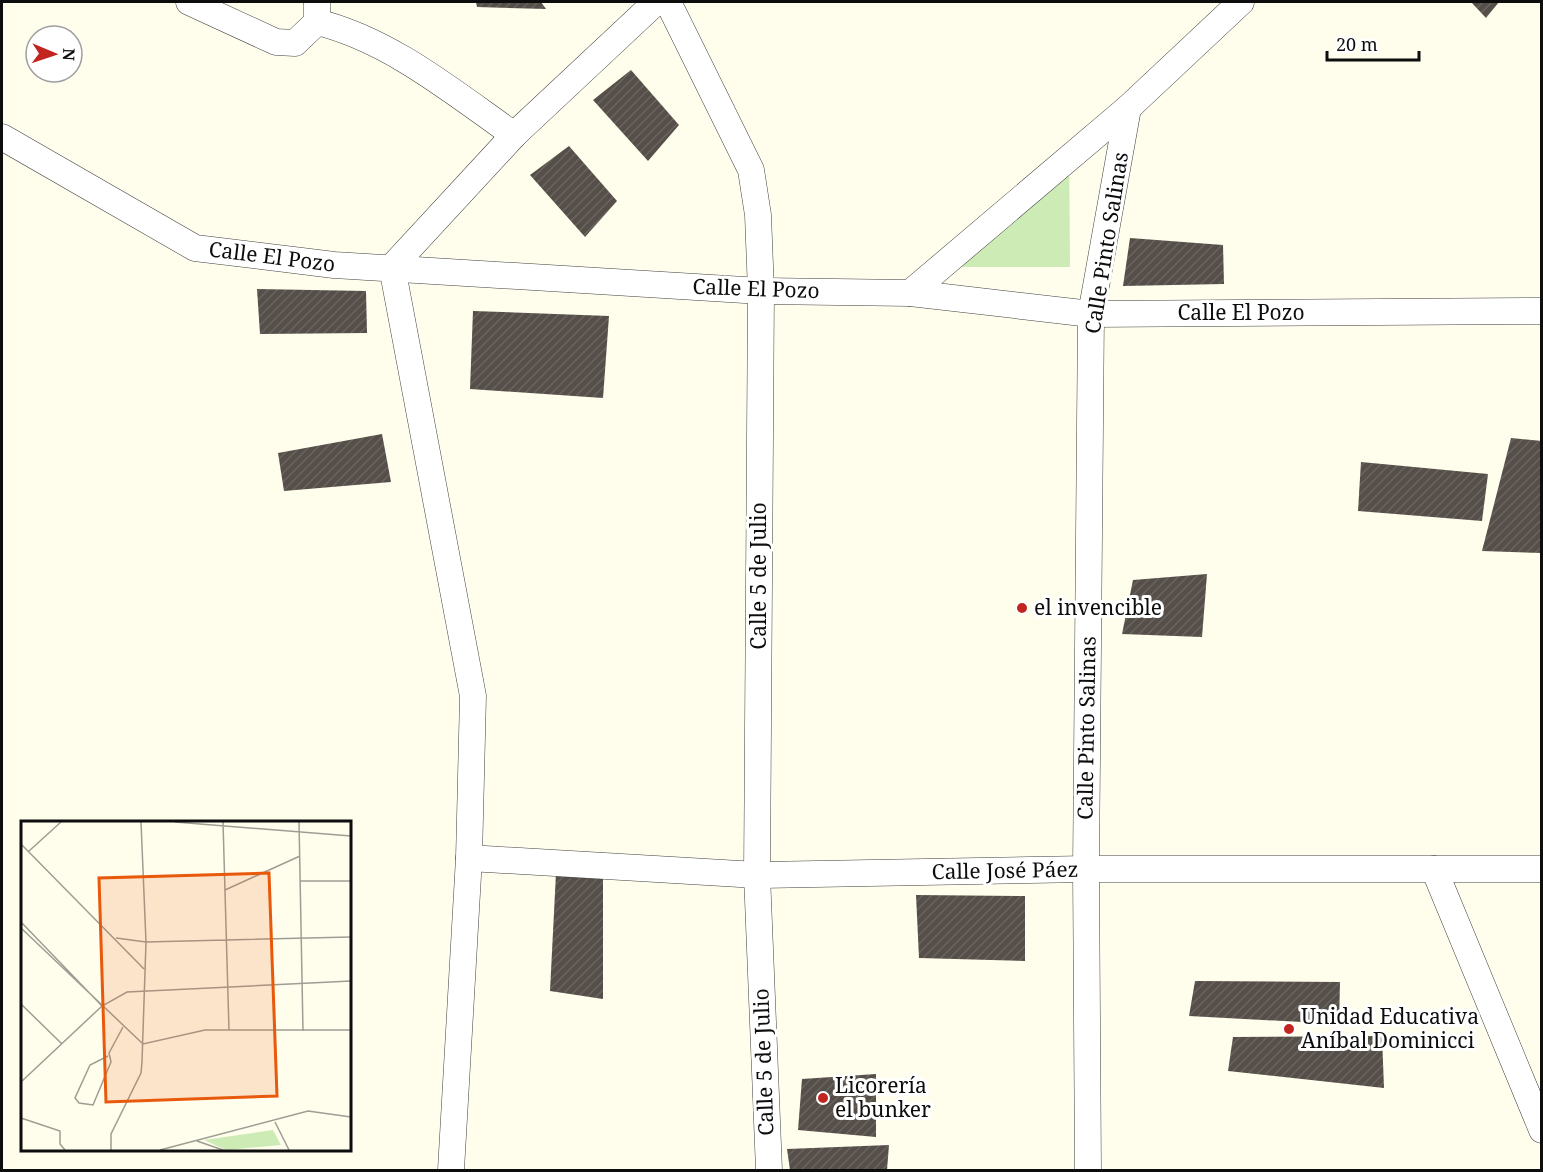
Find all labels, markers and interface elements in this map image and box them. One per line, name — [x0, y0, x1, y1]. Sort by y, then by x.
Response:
north arrow — [24, 24, 84, 84]
scale bar — [1327, 24, 1418, 62]
text: 20 m — [1336, 32, 1378, 56]
text: N — [58, 48, 80, 62]
street label: Calle Pinto Salinas — [1078, 150, 1134, 336]
street label: Calle El Pozo — [207, 234, 337, 278]
street label: Calle El Pozo — [692, 272, 820, 304]
street label: Calle El Pozo — [1177, 298, 1305, 326]
street label: Calle 5 de Julio — [744, 502, 772, 650]
place label: el invencible — [1034, 593, 1162, 621]
marker: el invencible — [1015, 601, 1029, 615]
street label: Calle Pinto Salinas — [1070, 636, 1102, 820]
inset map — [21, 821, 351, 1151]
street label: Calle José Páez — [931, 855, 1079, 885]
street label: Calle 5 de Julio — [746, 988, 780, 1136]
place label: Unidad Educativa Aníbal Dominicci — [1301, 1002, 1479, 1054]
marker: Unidad Educativa Aníbal Dominicci — [1282, 1022, 1296, 1036]
place label: Licorería el bunker — [835, 1071, 931, 1123]
marker: Licorería el bunker — [816, 1091, 830, 1105]

